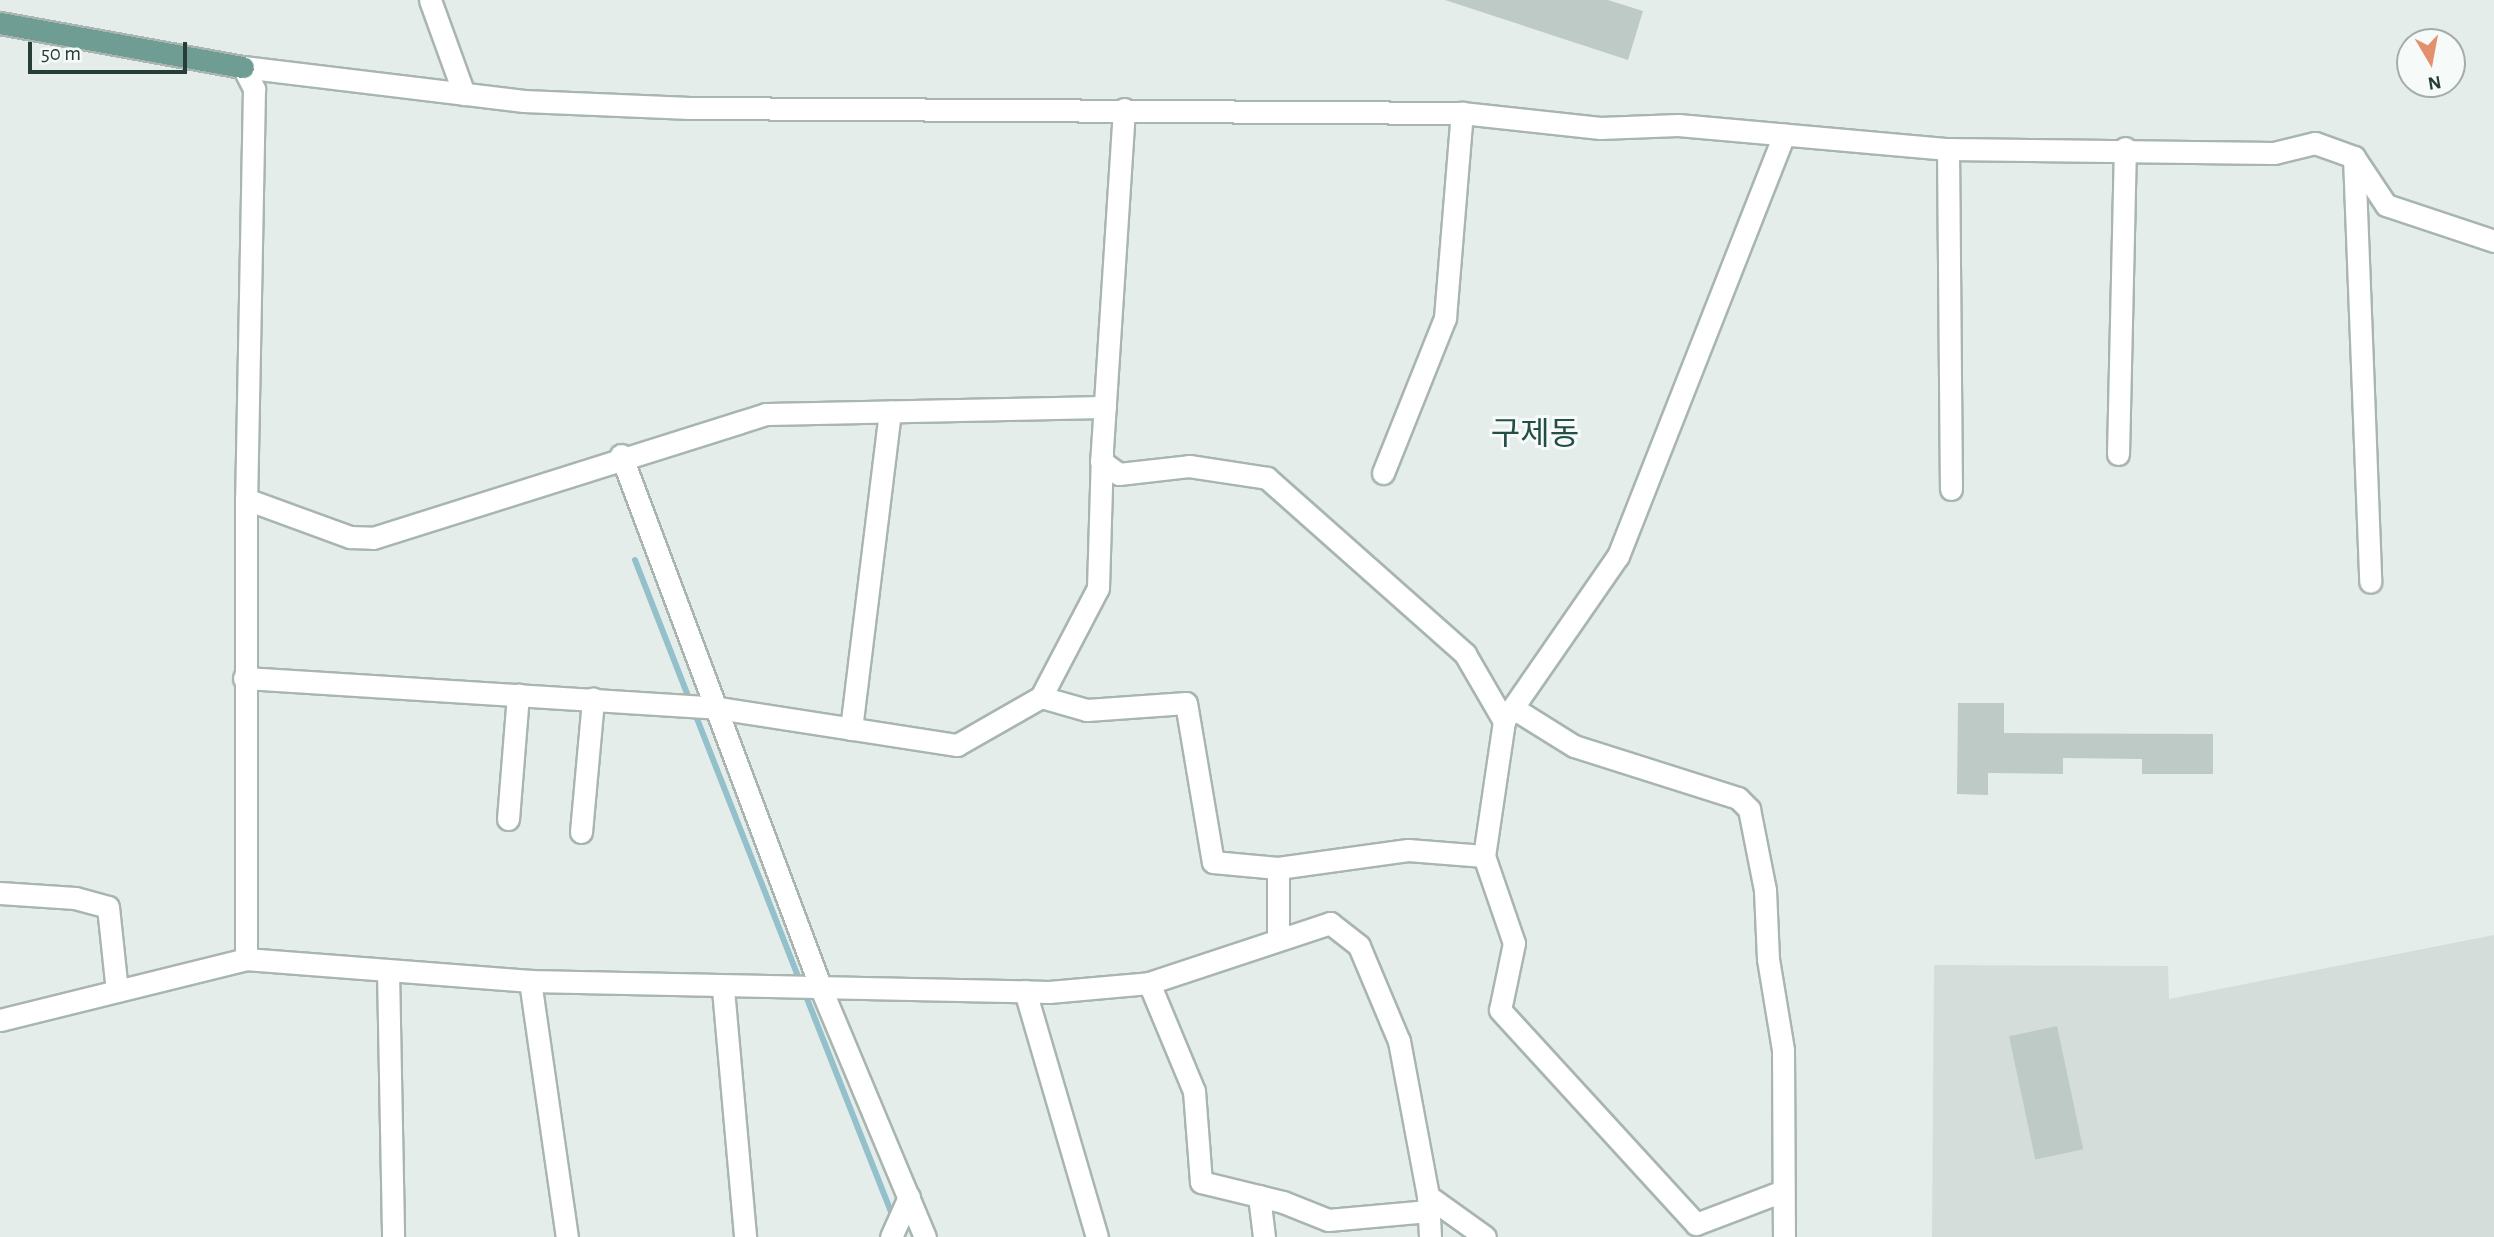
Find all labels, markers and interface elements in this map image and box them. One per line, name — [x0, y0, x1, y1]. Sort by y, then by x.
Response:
scale bar — [32, 28, 191, 72]
north arrow — [2396, 28, 2466, 98]
text: 50 m — [41, 43, 81, 64]
text: N — [2426, 72, 2443, 93]
district label: 구제동 — [1491, 415, 1579, 453]

